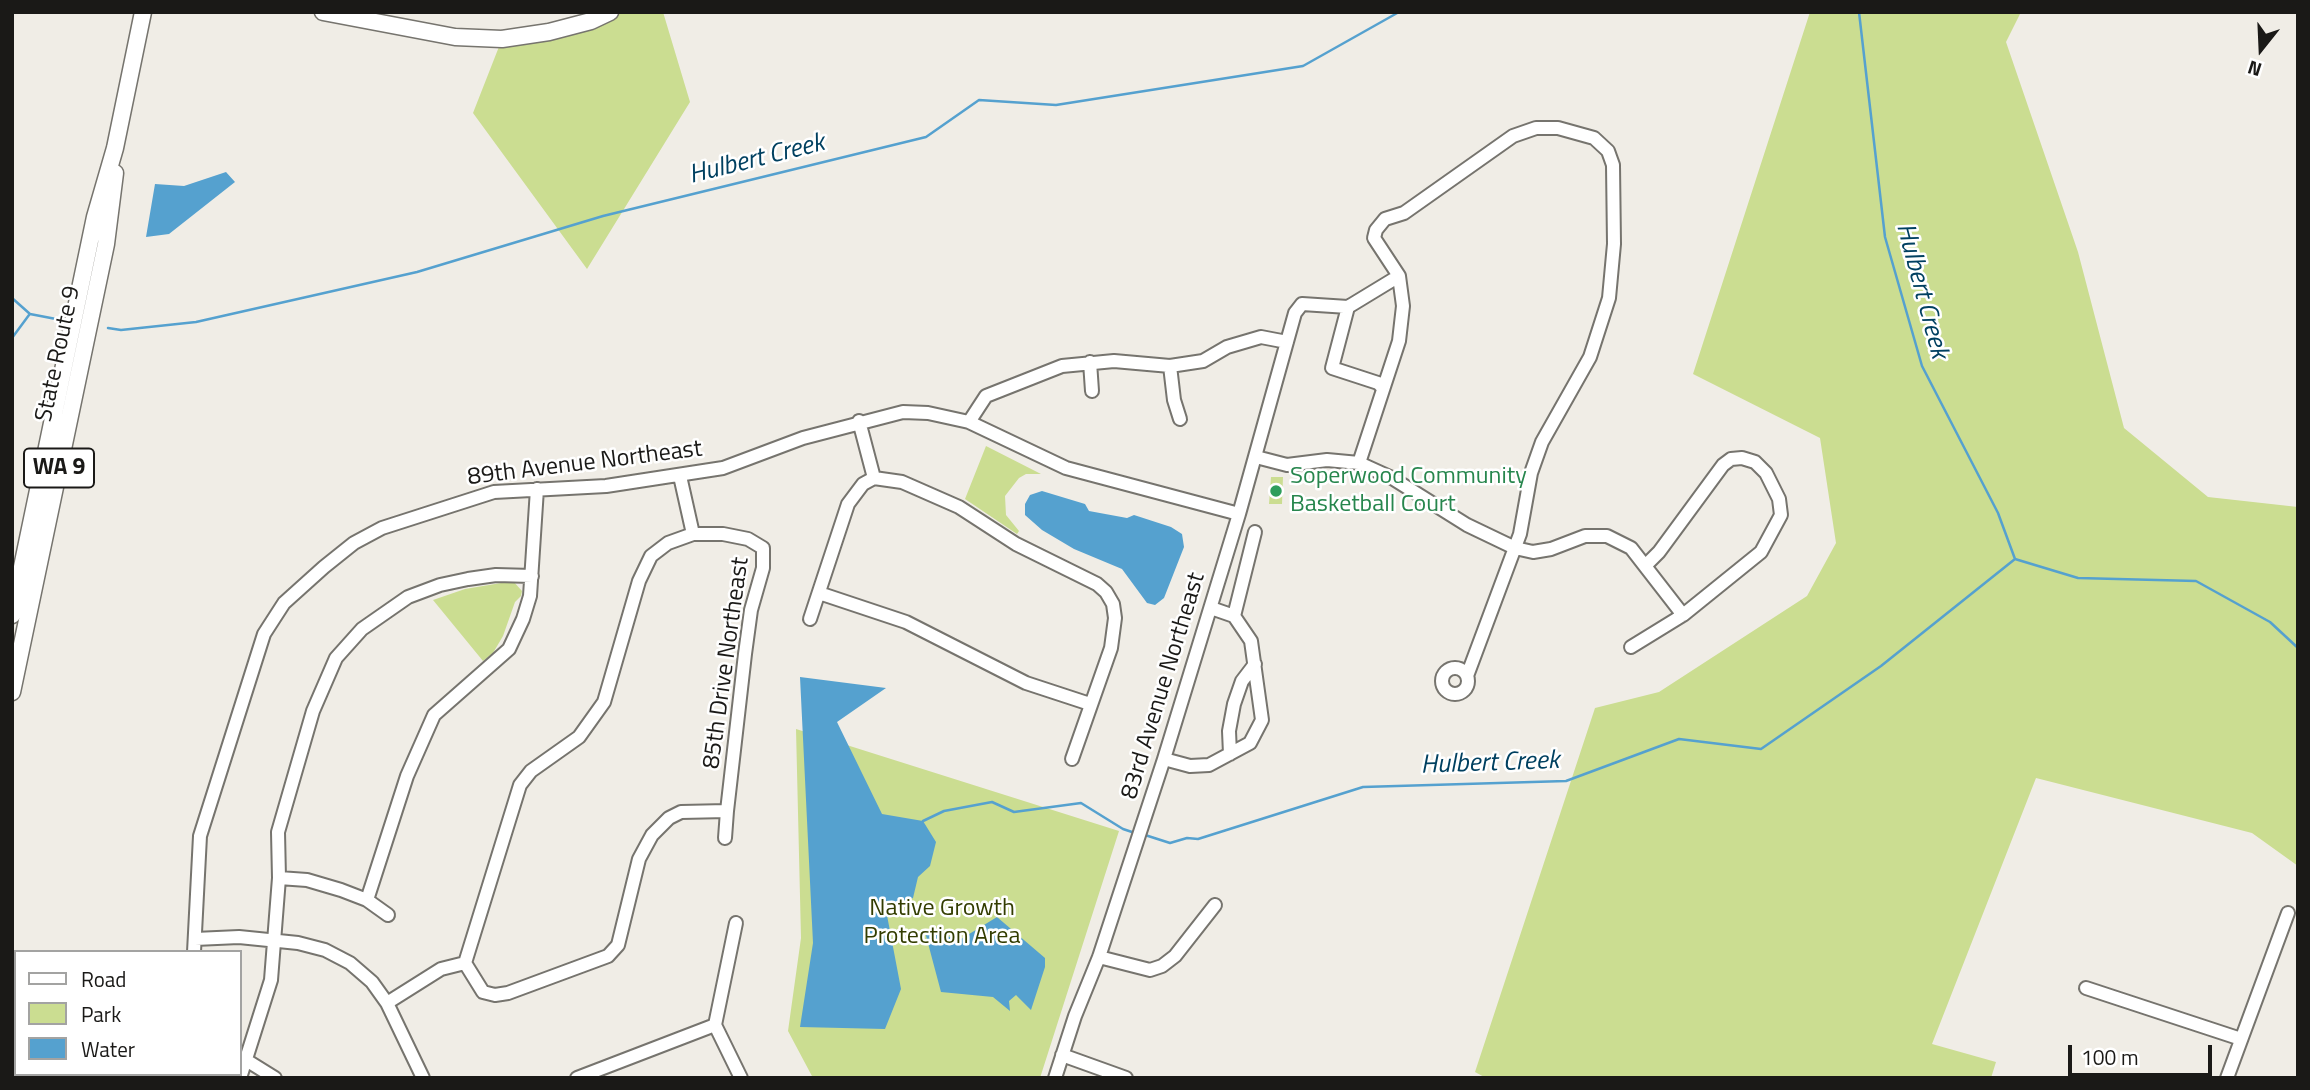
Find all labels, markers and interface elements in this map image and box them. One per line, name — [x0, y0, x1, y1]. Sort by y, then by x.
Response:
north arrow — [2226, 14, 2296, 84]
text: N — [2244, 54, 2265, 85]
water label: Hulbert Creek — [686, 128, 828, 192]
water label: Hulbert Creek — [1888, 220, 1954, 362]
street label: State Route 9 — [31, 283, 87, 425]
street label: 89th Avenue Northeast — [466, 435, 704, 493]
road number: WA 9 — [24, 448, 94, 488]
place label: Soperwood Community Basketball Court — [1290, 463, 1527, 519]
marker: Soperwood Community Basketball Court — [1268, 483, 1284, 499]
street label: 85th Drive Northeast — [698, 555, 756, 771]
street label: 83rd Avenue Northeast — [1116, 569, 1212, 803]
water label: Hulbert Creek — [1420, 746, 1560, 782]
park label: Native Growth Protection Area — [864, 895, 1020, 951]
legend — [14, 950, 242, 1076]
text: Road — [81, 963, 126, 995]
text: Park — [81, 998, 121, 1030]
scale bar — [2072, 1030, 2216, 1074]
text: Water — [81, 1033, 135, 1065]
text: 100 m — [2081, 1041, 2138, 1073]

